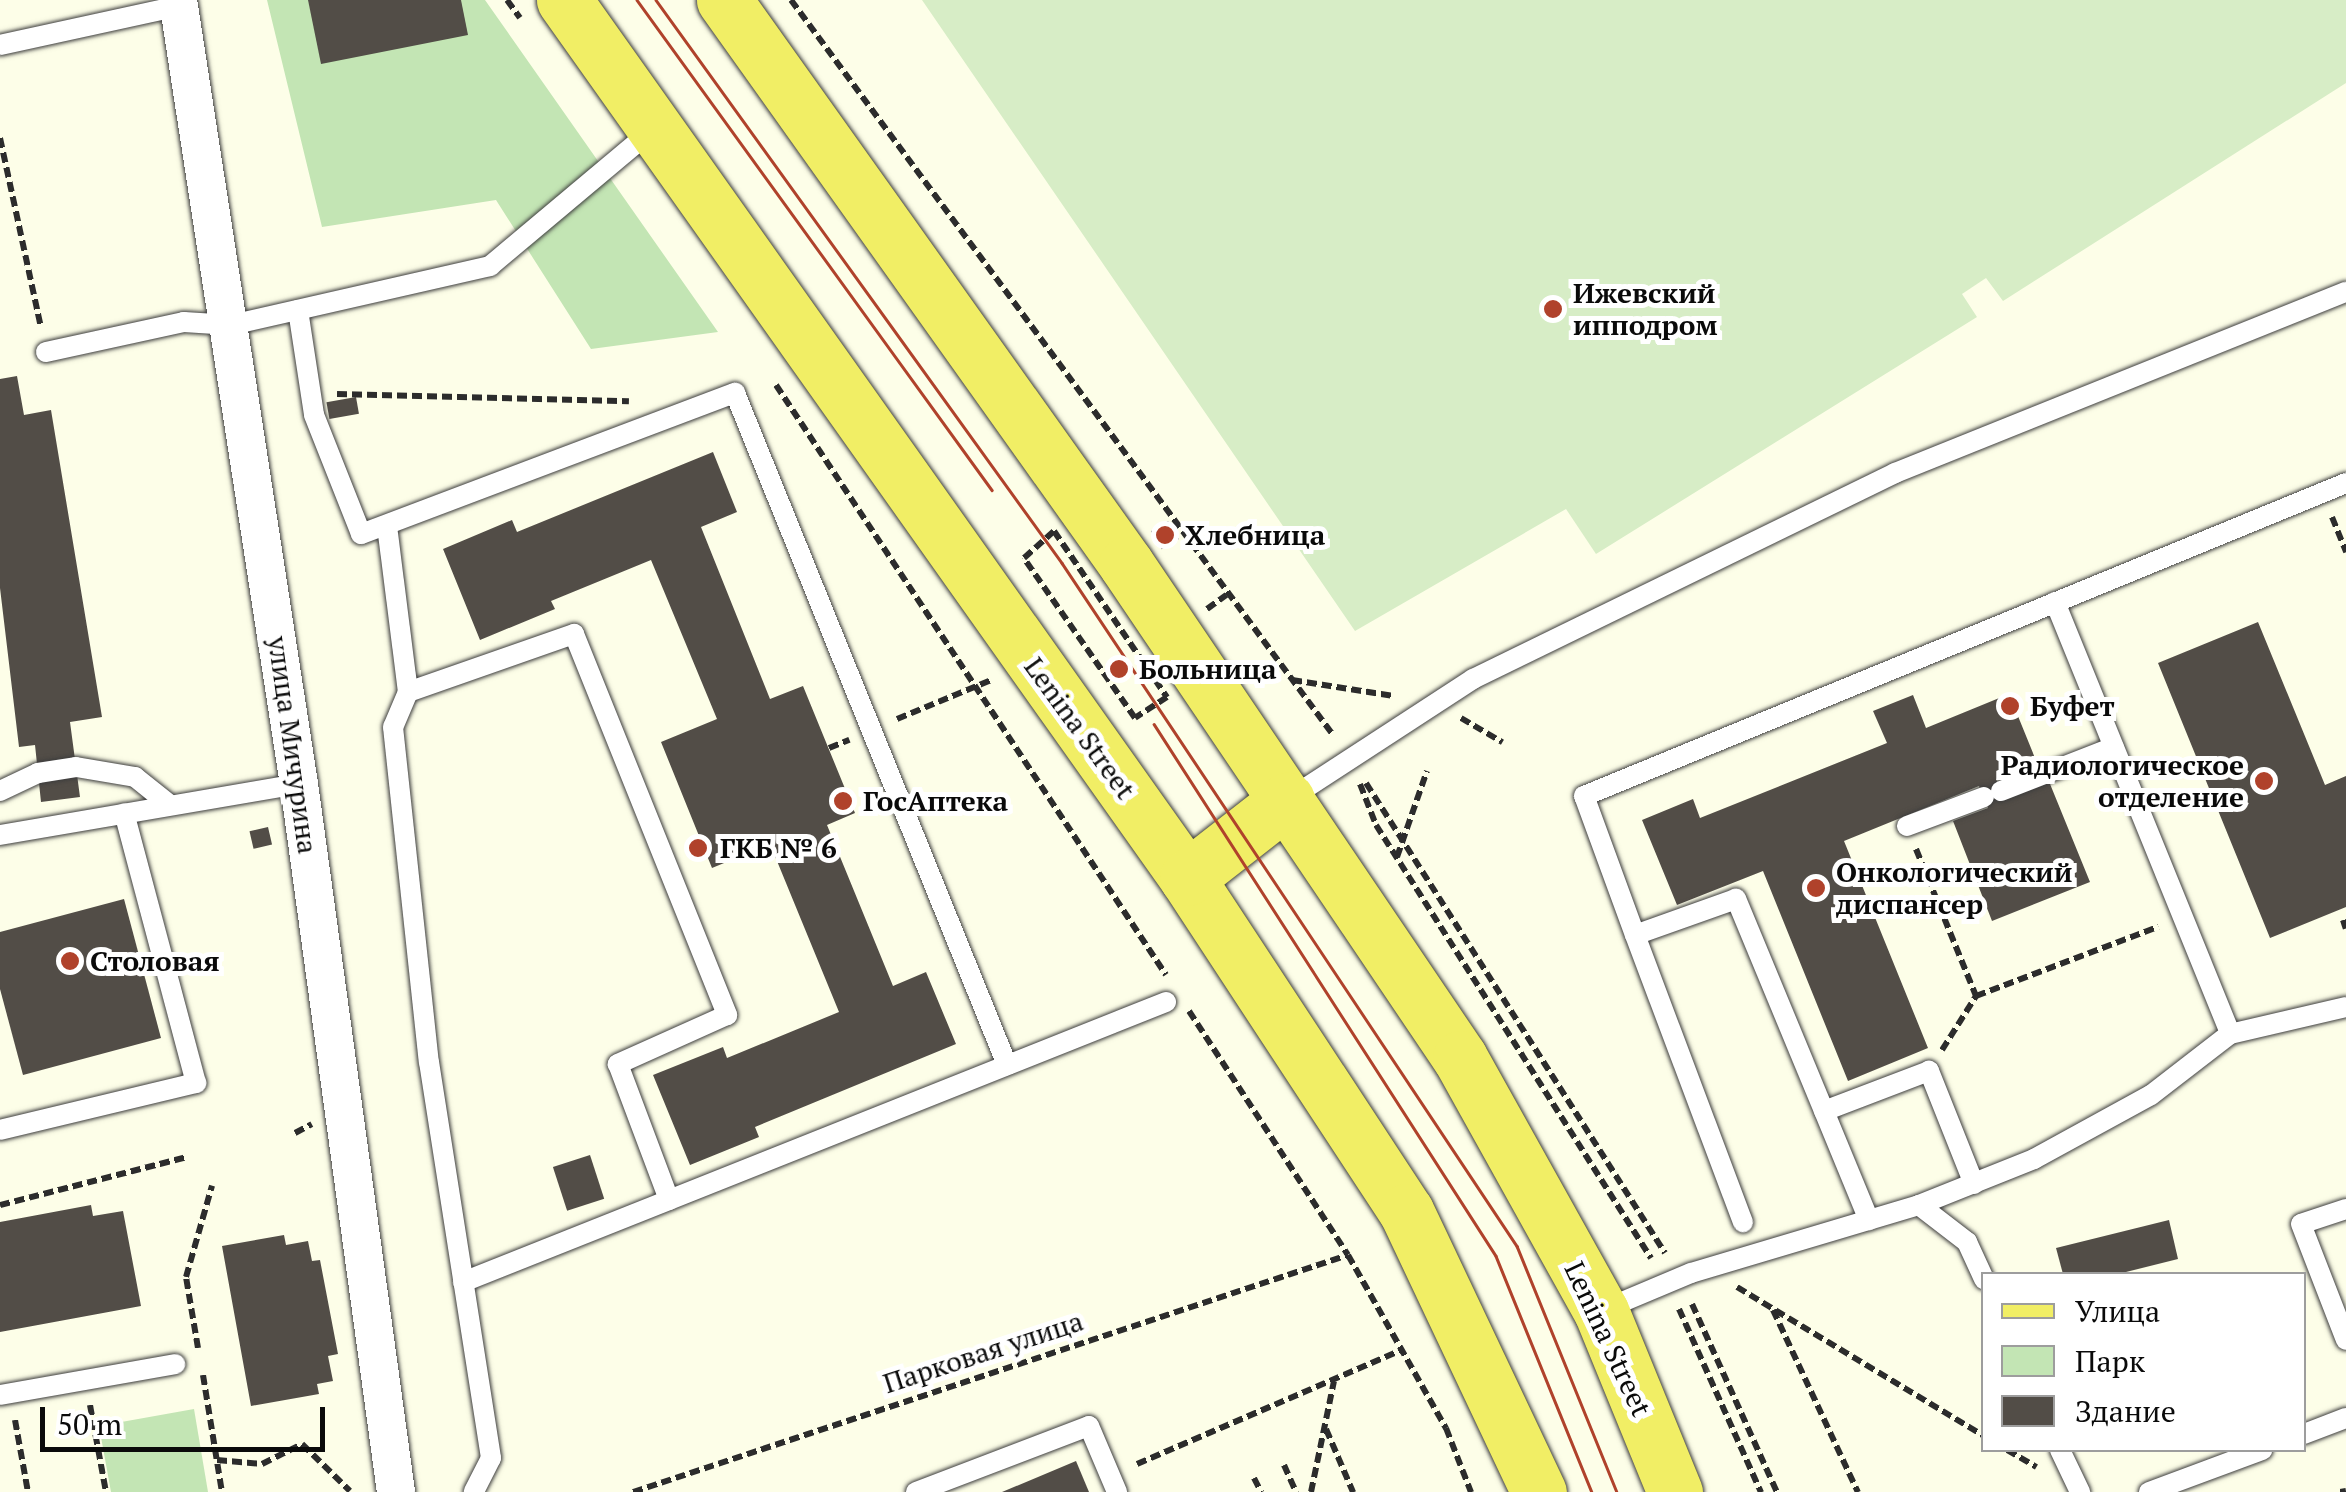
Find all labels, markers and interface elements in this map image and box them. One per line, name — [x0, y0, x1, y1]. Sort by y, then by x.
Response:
place label: Ижевский ипподром — [1573, 276, 1718, 342]
marker: Ижевский ипподром — [1542, 298, 1564, 320]
place label: Хлебница — [1185, 518, 1325, 552]
marker: Хлебница — [1154, 524, 1176, 546]
street label: улица Мичурина — [261, 634, 325, 856]
street label: Lenina Street — [1017, 651, 1143, 805]
place label: Больница — [1139, 652, 1277, 686]
marker: Больница — [1108, 658, 1130, 680]
place label: Буфет — [2030, 689, 2115, 723]
marker: Буфет — [1999, 695, 2021, 717]
place label: Радиологическое отделение — [2001, 748, 2244, 814]
marker: Радиологическое отделение — [2253, 770, 2275, 792]
place label: ГосАптека — [863, 784, 1008, 818]
marker: ГосАптека — [832, 790, 854, 812]
place label: ГКБ № 6 — [720, 831, 837, 865]
marker: ГКБ № 6 — [685, 835, 711, 861]
place label: Онкологический диспансер — [1836, 855, 2072, 921]
marker: Онкологический диспансер — [1805, 877, 1827, 899]
place label: Столовая — [90, 944, 220, 978]
marker: Столовая — [59, 950, 81, 972]
street label: Lenina Street — [1558, 1256, 1658, 1422]
legend — [1981, 1272, 2306, 1452]
text: Улица — [2075, 1291, 2160, 1331]
street label: Парковая улица — [879, 1304, 1087, 1400]
text: Парк — [2075, 1341, 2145, 1381]
scale bar — [45, 1387, 330, 1449]
text: Здание — [2075, 1391, 2176, 1431]
text: 50 m — [57, 1404, 122, 1444]

